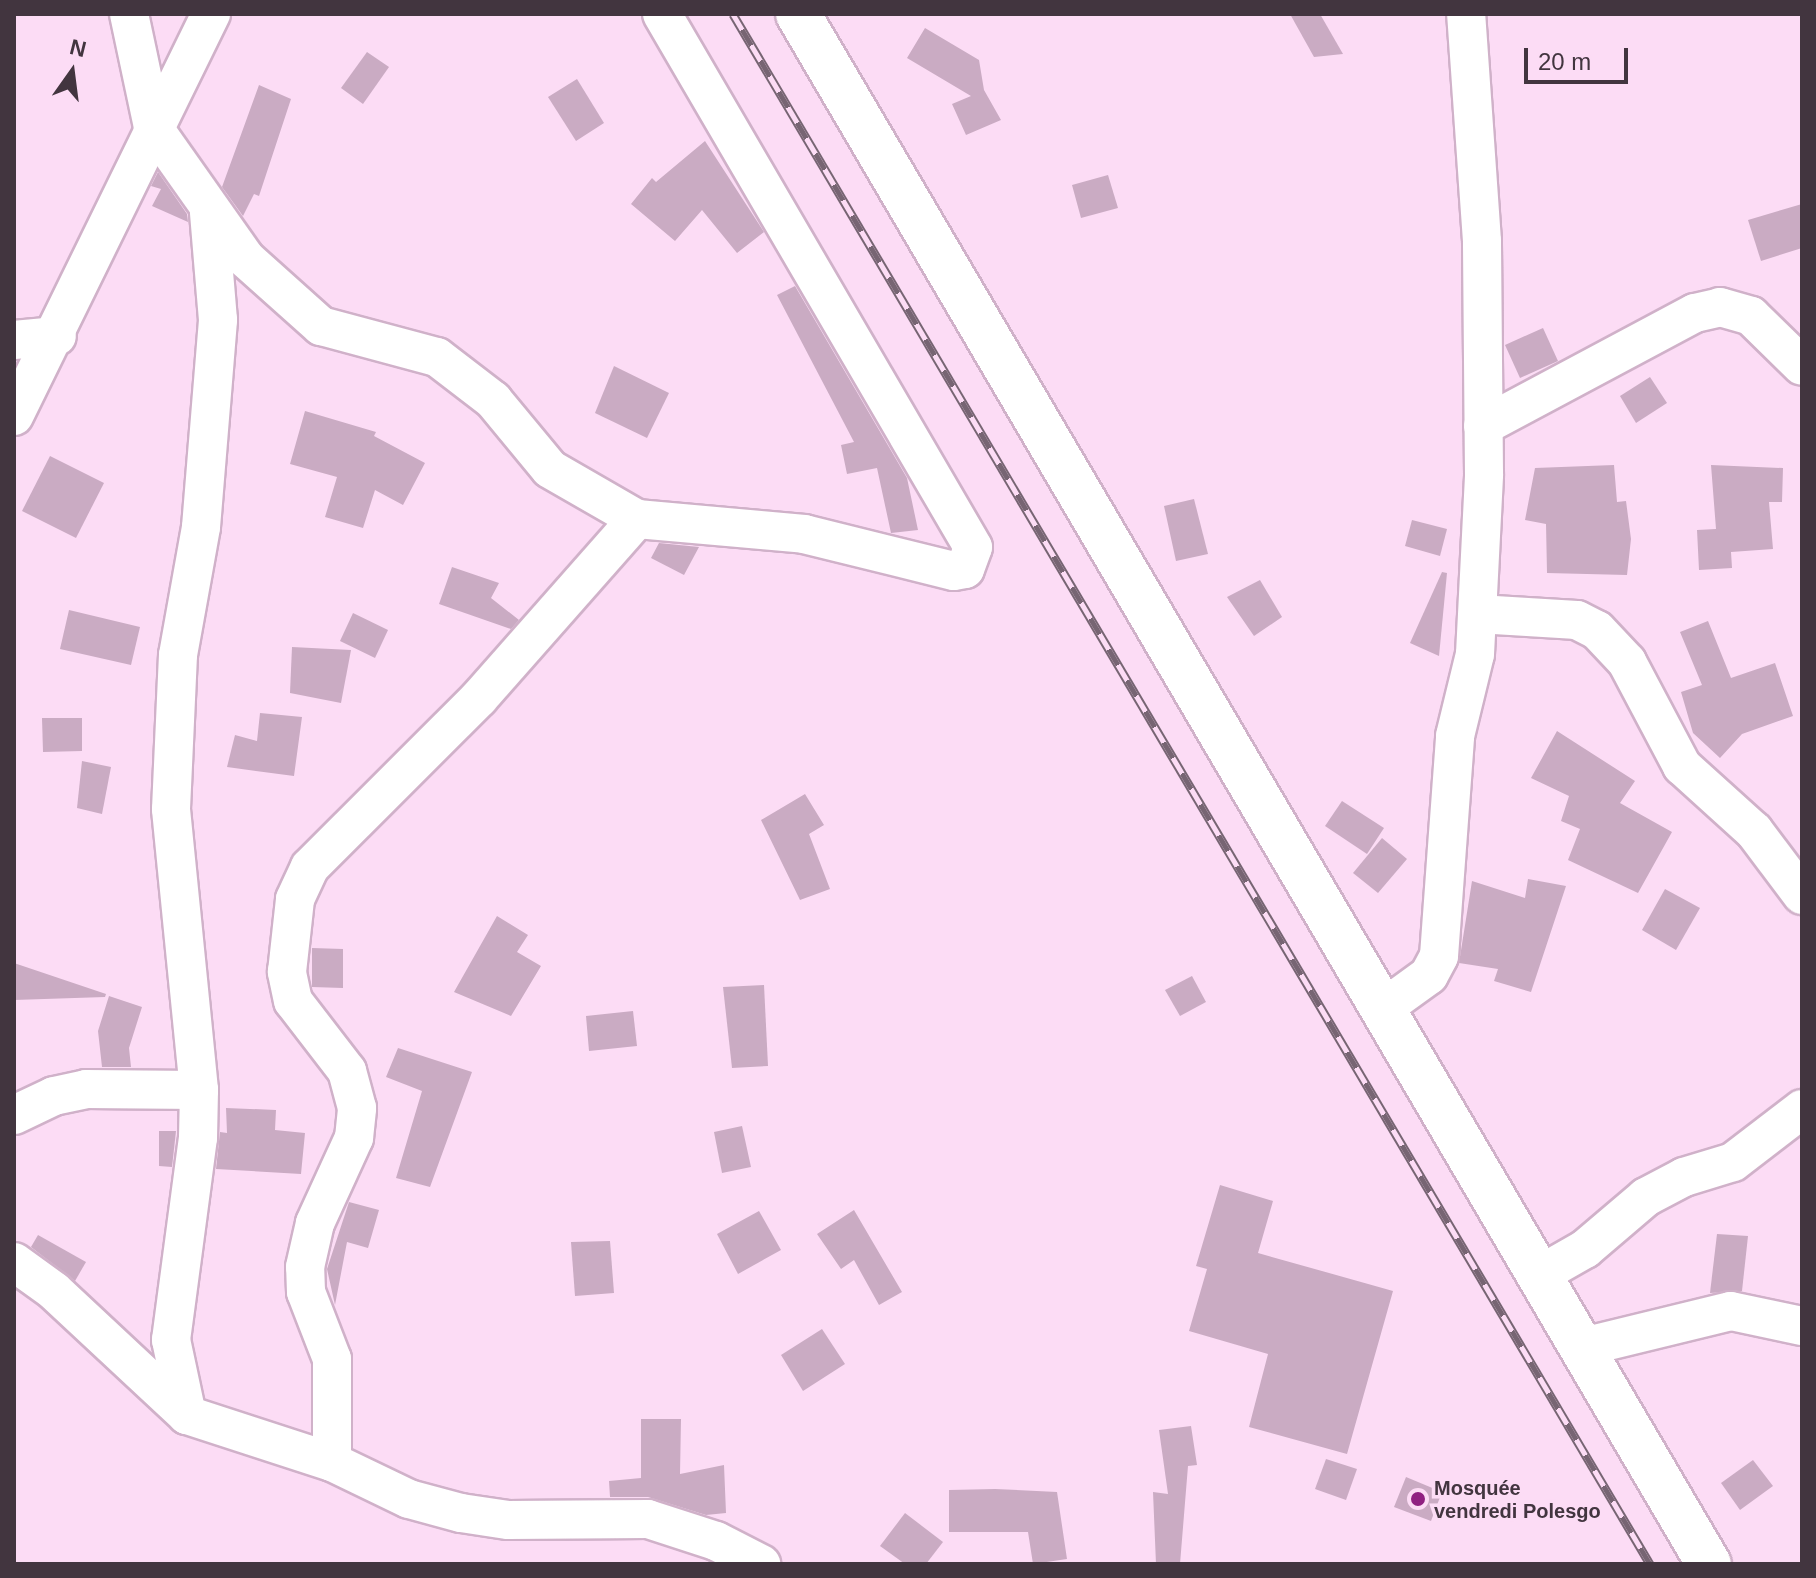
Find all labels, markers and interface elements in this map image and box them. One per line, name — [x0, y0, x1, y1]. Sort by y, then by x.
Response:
north arrow — [32, 32, 112, 112]
scale bar — [1528, 32, 1632, 82]
text: N — [67, 34, 89, 62]
text: 20 m — [1538, 48, 1591, 75]
place label: Mosquée vendredi Polesgo — [1434, 1476, 1601, 1523]
marker: Mosquée vendredi Polesgo — [1409, 1490, 1427, 1508]

